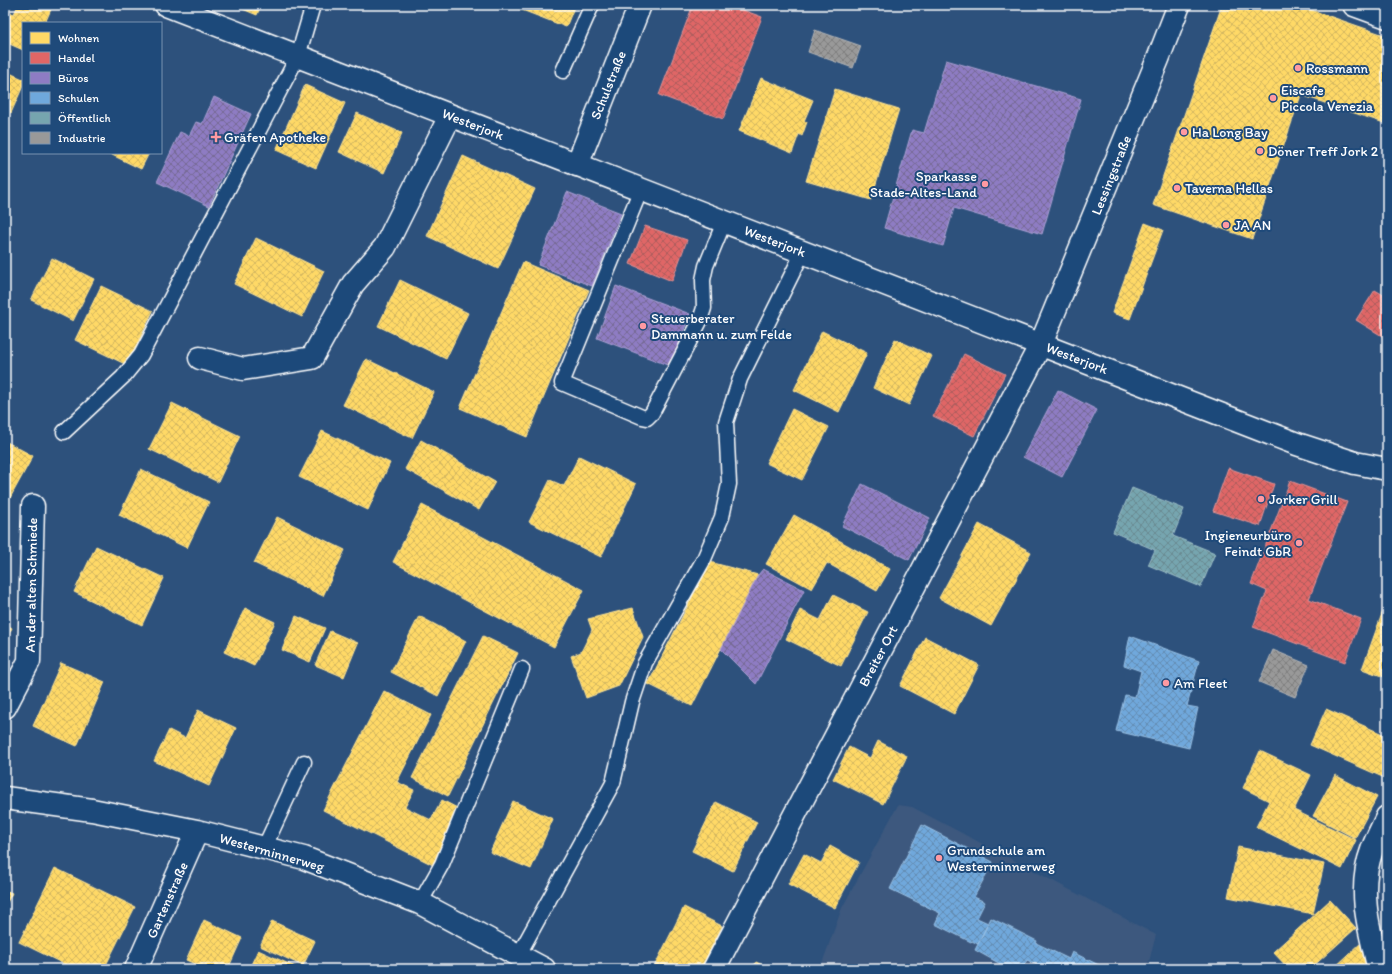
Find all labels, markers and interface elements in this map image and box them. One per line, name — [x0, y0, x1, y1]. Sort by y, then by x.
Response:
legend — [22, 22, 162, 154]
text: Wohnen — [58, 31, 100, 45]
street label: Schulstraße — [587, 48, 630, 122]
text: Handel — [58, 51, 95, 65]
place label: Rossmann — [1306, 60, 1369, 77]
marker: Rossmann — [1293, 63, 1303, 73]
text: Büros — [58, 71, 89, 85]
place label: Eiscafe Piccola Venezia — [1281, 82, 1374, 115]
text: Schulen — [58, 91, 99, 105]
marker: Eiscafe Piccola Venezia — [1268, 93, 1278, 103]
street label: Westerjork — [439, 105, 507, 144]
text: Öffentlich — [58, 111, 111, 125]
place label: Ha Long Bay — [1192, 124, 1268, 141]
marker: Ha Long Bay — [1179, 127, 1189, 137]
place label: Gräfen Apotheke — [224, 129, 327, 146]
text: Industrie — [58, 131, 106, 145]
marker: Gräfen Apotheke — [211, 132, 221, 142]
street label: Lessingstraße — [1088, 133, 1135, 218]
place label: Döner Treff Jork 2 — [1268, 143, 1379, 160]
marker: Döner Treff Jork 2 — [1255, 146, 1265, 156]
place label: Sparkasse Stade-Altes-Land — [870, 168, 977, 201]
marker: Sparkasse Stade-Altes-Land — [980, 179, 990, 189]
place label: Taverna Hellas — [1185, 180, 1273, 197]
marker: Taverna Hellas — [1172, 183, 1182, 193]
place label: JA AN — [1234, 217, 1271, 234]
marker: JA AN — [1221, 220, 1231, 230]
street label: Westerjork — [741, 222, 809, 261]
place label: Steuerberater Dammann u. zum Felde — [651, 310, 792, 343]
marker: Steuerberater Dammann u. zum Felde — [638, 321, 648, 331]
street label: Westerjork — [1043, 339, 1111, 378]
place label: Jorker Grill — [1269, 491, 1338, 508]
marker: Jorker Grill — [1256, 494, 1266, 504]
street label: An der alten Schmiede — [22, 517, 41, 653]
place label: Ingieneurbüro Feindt GbR — [1205, 527, 1291, 560]
marker: Ingieneurbüro Feindt GbR — [1294, 538, 1304, 548]
street label: Breiter Ort — [855, 623, 902, 690]
place label: Am Fleet — [1174, 675, 1228, 692]
marker: Am Fleet — [1161, 678, 1171, 688]
street label: Westerminnerweg — [218, 829, 327, 876]
place label: Grundschule am Westerminnerweg — [947, 842, 1056, 875]
marker: Grundschule am Westerminnerweg — [934, 853, 944, 863]
street label: Gartenstraße — [143, 859, 192, 941]

